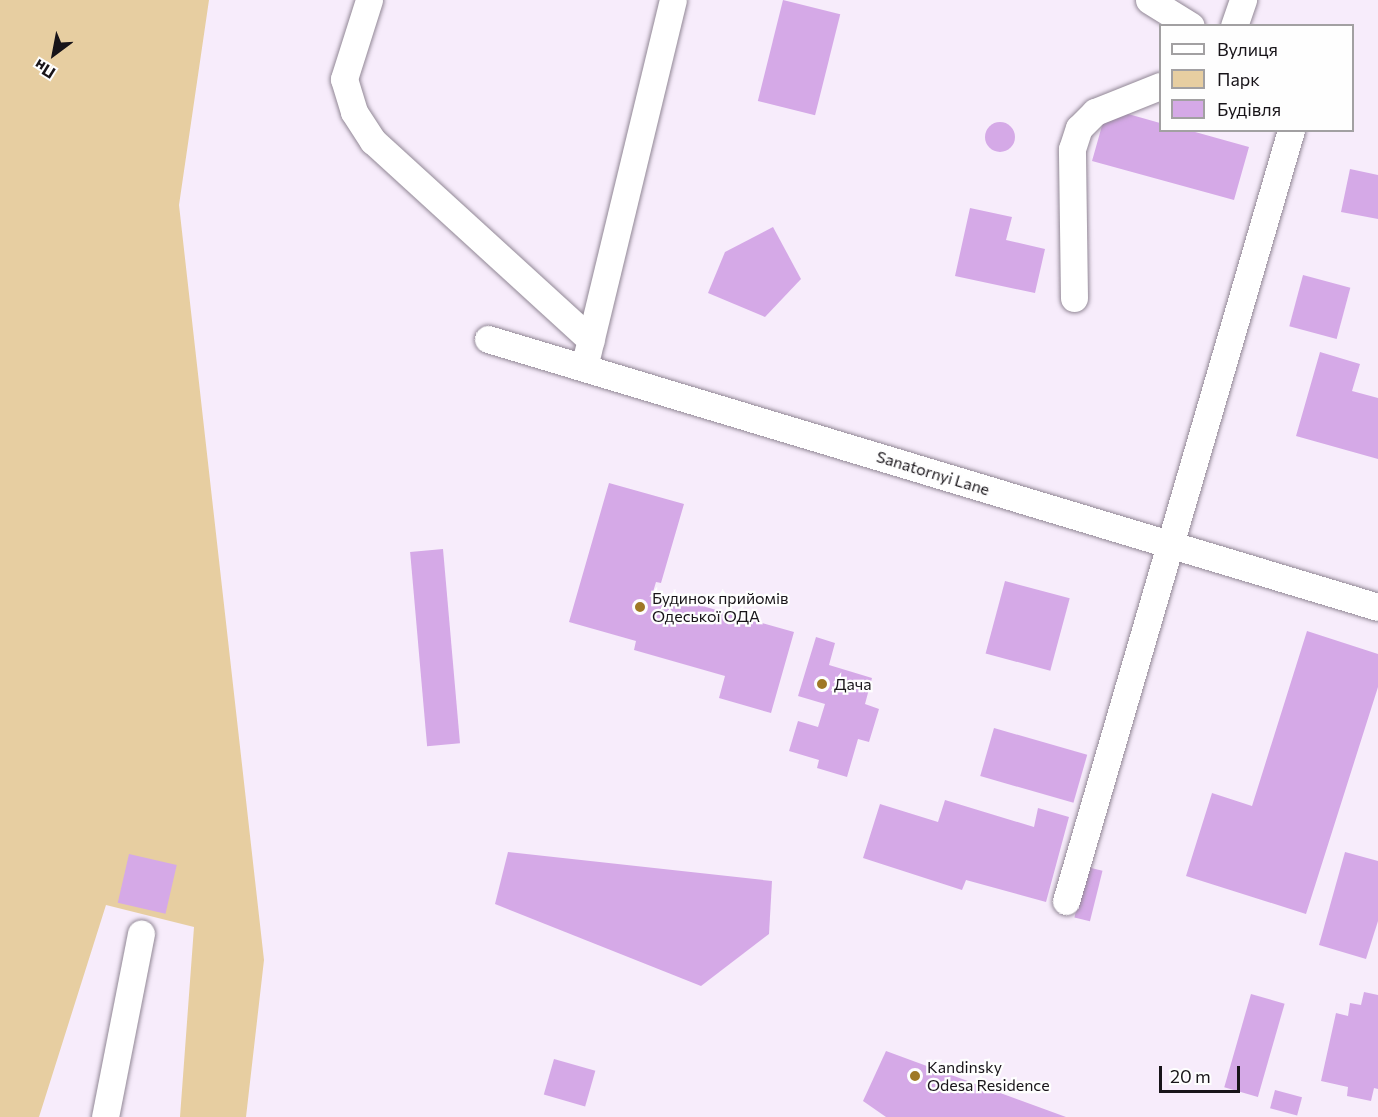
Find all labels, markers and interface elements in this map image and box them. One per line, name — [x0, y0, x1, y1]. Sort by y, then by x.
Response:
north arrow — [24, 24, 84, 84]
legend — [1159, 24, 1354, 132]
text: Вулиця — [1217, 38, 1278, 60]
text: Пн — [30, 56, 58, 83]
text: Парк — [1217, 68, 1260, 90]
text: Будівля — [1217, 98, 1281, 120]
street label: Sanatornyi Lane — [874, 447, 992, 499]
place label: Будинок прийомів Одеської ОДА — [652, 588, 789, 626]
marker: Будинок прийомів Одеської ОДА — [633, 600, 647, 614]
place label: Дача — [834, 674, 872, 694]
marker: Дача — [815, 677, 829, 691]
scale bar — [1162, 1054, 1243, 1092]
place label: Kandinsky Odesa Residence — [927, 1057, 1050, 1095]
text: 20 m — [1170, 1065, 1211, 1087]
marker: Kandinsky Odesa Residence — [908, 1069, 922, 1083]

